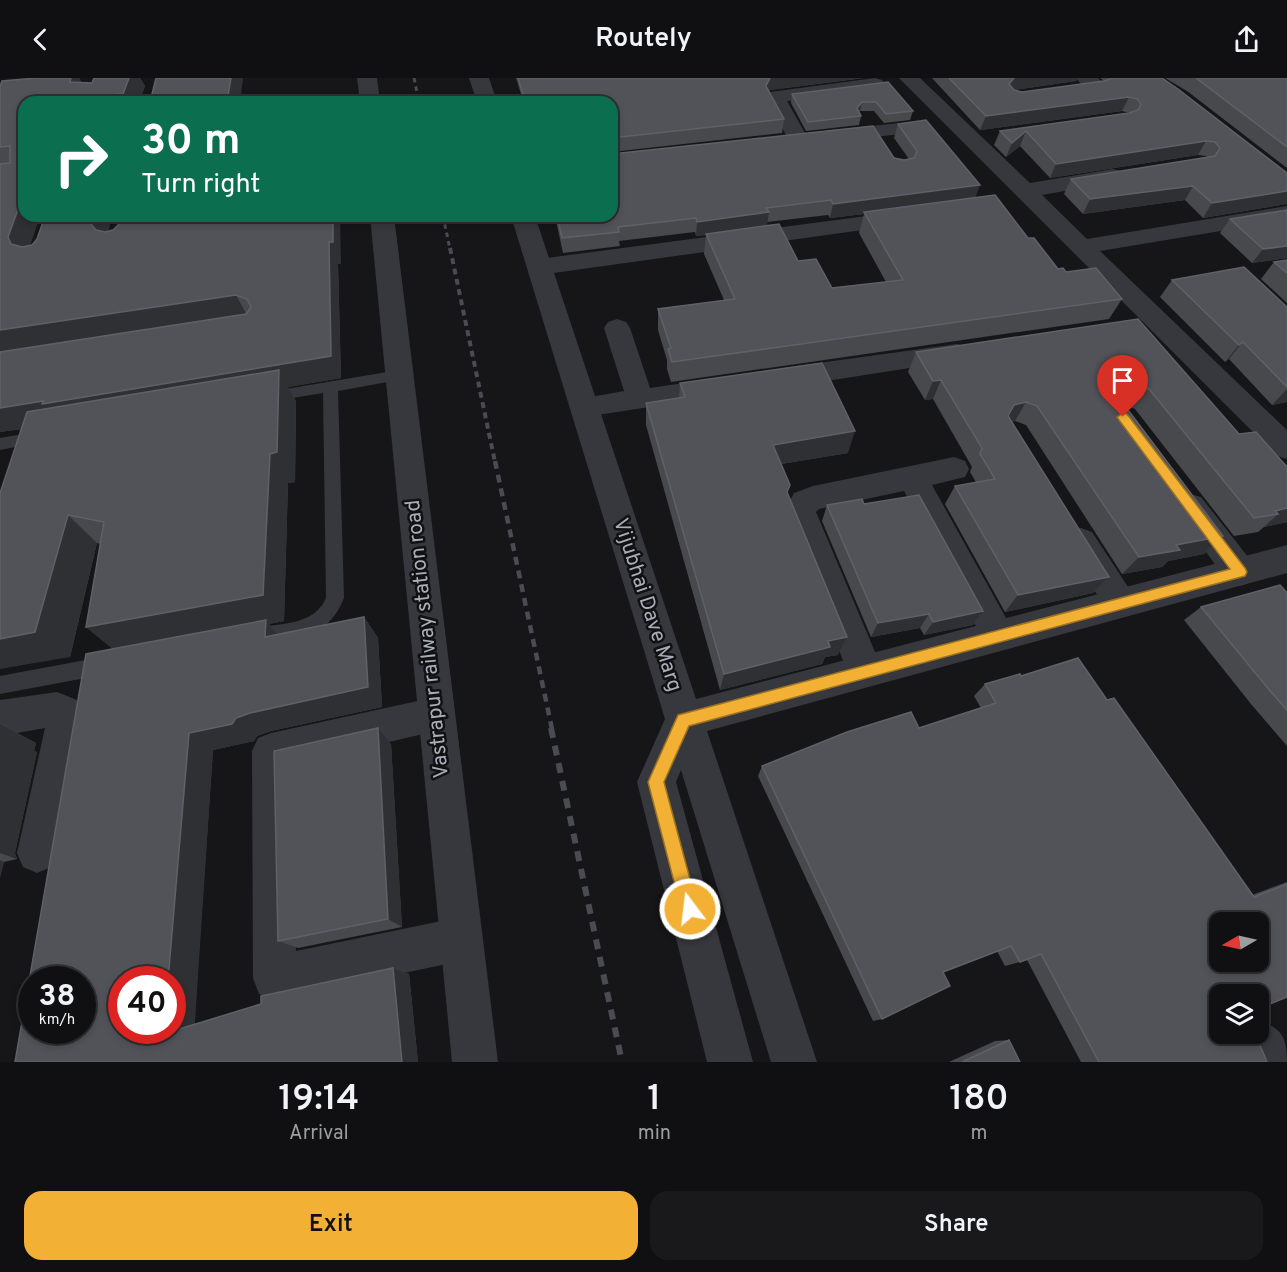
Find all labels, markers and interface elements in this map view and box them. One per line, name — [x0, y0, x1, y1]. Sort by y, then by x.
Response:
text: Routely — [595, 22, 692, 56]
icon: back — [24, 23, 57, 56]
icon: share — [1230, 23, 1263, 56]
text: 30 m — [141, 116, 240, 169]
icon: right — [42, 120, 120, 198]
text: Turn right — [141, 168, 260, 202]
pin — [1097, 355, 1148, 417]
icon: arrive — [1106, 364, 1139, 397]
street label: Vastrapur railway station road — [400, 499, 456, 779]
street label: Vijubhai Dave Marg — [606, 515, 688, 695]
position arrow — [658, 877, 722, 941]
north arrow — [1209, 912, 1269, 972]
map controls — [1209, 912, 1269, 1044]
speed limit sign: 40 — [108, 966, 186, 1044]
text: 38 — [39, 979, 75, 1016]
button: layers — [1209, 984, 1269, 1044]
text: km/h — [39, 1011, 75, 1030]
text: 19:14 — [278, 1077, 360, 1123]
text: 1 — [647, 1077, 661, 1123]
text: 180 — [949, 1077, 1009, 1123]
text: Arrival — [289, 1121, 349, 1147]
text: min — [638, 1121, 671, 1147]
text: m — [971, 1121, 987, 1147]
button: Exit — [24, 1191, 638, 1260]
button: Share — [650, 1191, 1263, 1260]

